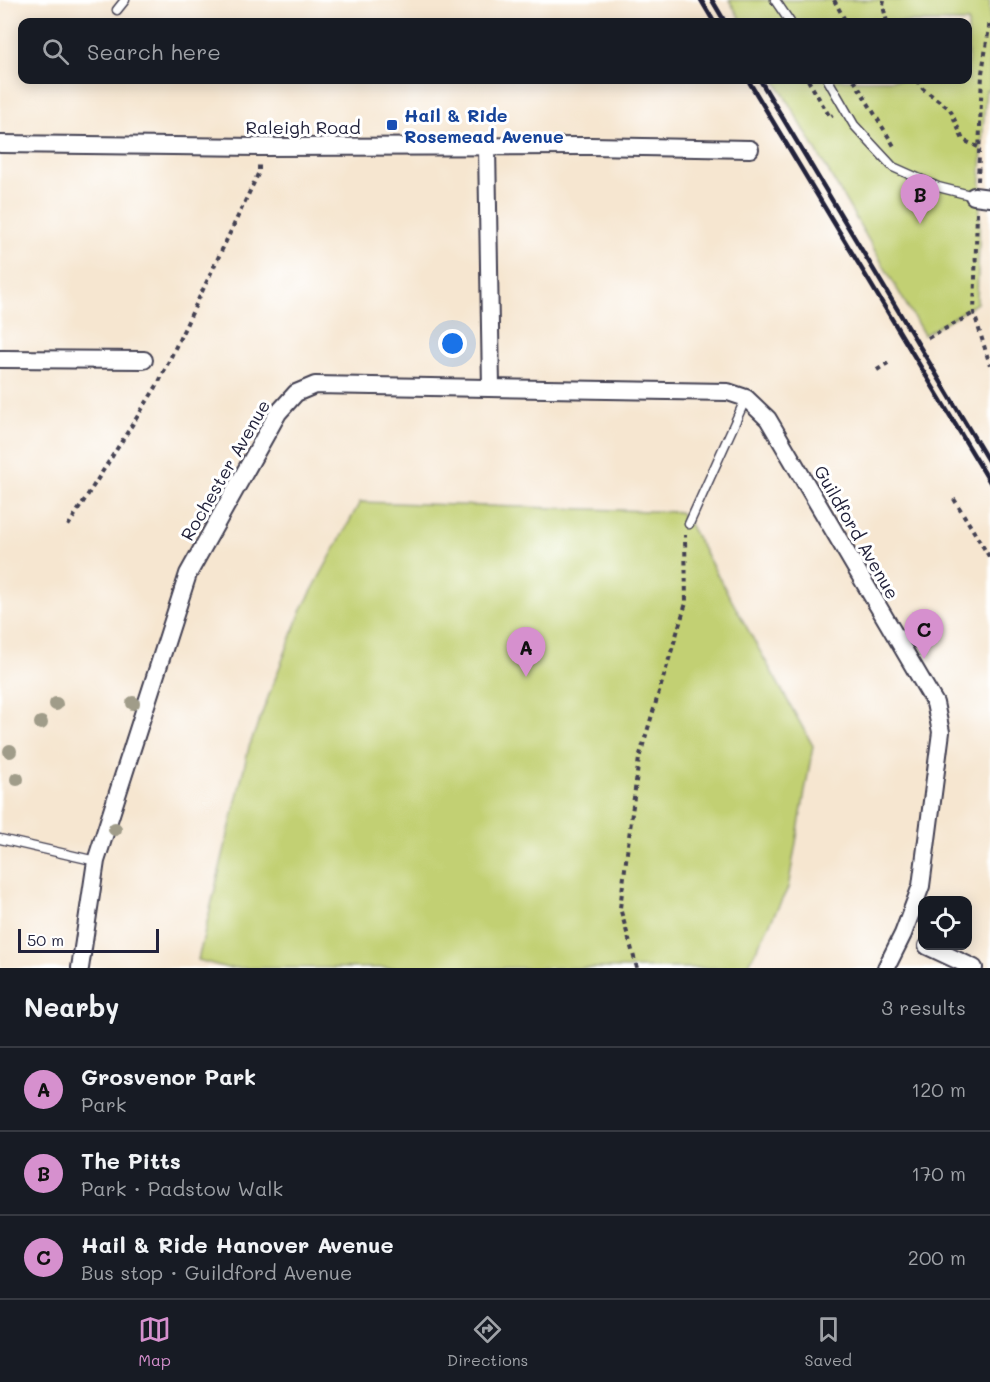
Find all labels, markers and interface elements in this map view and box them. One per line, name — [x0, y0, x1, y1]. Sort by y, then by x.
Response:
search box — [18, 18, 972, 84]
icon: search — [39, 35, 72, 68]
text: Search here — [87, 37, 221, 66]
place label: Hail & Ride Rosemead Avenue — [404, 103, 564, 148]
street label: Raleigh Road — [245, 115, 361, 139]
marker: Hail & Ride Rosemead Avenue — [385, 118, 399, 132]
pin: B — [900, 174, 940, 224]
your location — [438, 329, 467, 358]
street label: Rochester Avenue — [175, 395, 275, 545]
street label: Guildford Avenue — [809, 461, 905, 603]
pin: C — [904, 610, 944, 659]
pin: A — [506, 628, 546, 677]
map controls — [918, 896, 972, 950]
button: locate — [918, 896, 972, 950]
scale bar — [18, 926, 159, 954]
text: 50 m — [27, 929, 64, 950]
text: Nearby — [24, 990, 119, 1024]
text: 3 results — [881, 994, 966, 1020]
text: Grosvenor Park — [81, 1062, 256, 1091]
text: A — [37, 1076, 50, 1102]
text: 120 m — [911, 1076, 966, 1102]
text: Park — [81, 1091, 126, 1117]
text: The Pitts — [81, 1146, 181, 1175]
text: B — [37, 1160, 50, 1186]
text: 170 m — [911, 1160, 966, 1186]
text: Park · Padstow Walk — [81, 1175, 283, 1201]
text: Hail & Ride Hanover Avenue — [81, 1230, 394, 1259]
text: C — [36, 1244, 51, 1270]
text: 200 m — [908, 1244, 966, 1270]
text: Bus stop · Guildford Avenue — [81, 1259, 352, 1285]
tab: Map — [138, 1313, 171, 1370]
tab: Directions — [447, 1313, 528, 1370]
tab: Saved — [804, 1313, 852, 1370]

